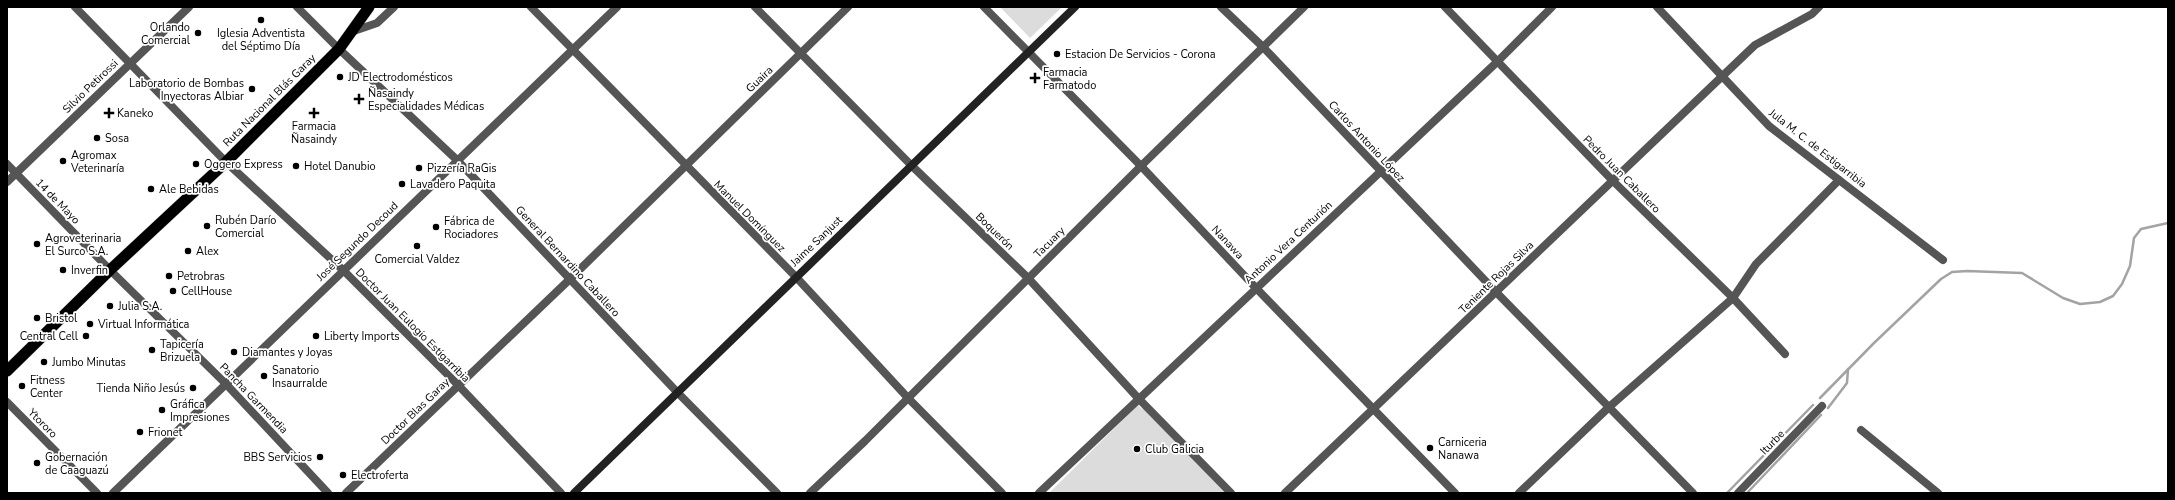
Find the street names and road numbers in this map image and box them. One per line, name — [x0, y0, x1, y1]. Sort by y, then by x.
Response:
street label: Ruta Nacional Blás Garay — [220, 50, 319, 150]
street label: Silvio Petirossi — [59, 56, 121, 117]
street label: Guaira — [743, 63, 776, 96]
street label: Carlos Antonio López — [1325, 98, 1408, 185]
street label: Jula M. C. de Estigarribia — [1765, 105, 1870, 191]
street label: Pedro Juan Caballero — [1580, 132, 1664, 216]
street label: 14 de Mayo — [32, 175, 83, 227]
street label: Manuel Domínguez — [711, 177, 789, 255]
street label: José Segundo Decoud — [313, 198, 401, 285]
street label: Antonio Vera Centurión — [1241, 198, 1336, 287]
street label: General Bernardino Caballero — [512, 203, 623, 320]
street label: Boquerón — [972, 209, 1017, 254]
street label: Jaime Sanjust — [786, 213, 846, 271]
street label: Nanawa — [1208, 222, 1247, 263]
street label: Tacuary — [1030, 223, 1069, 261]
street label: Teniente Rojas Silva — [1456, 238, 1537, 317]
street label: Doctor Juan Eulogio Estigarribia — [352, 265, 473, 386]
street label: Pancha Garmendia — [216, 360, 291, 437]
street label: Doctor Blas Garay — [378, 375, 453, 448]
street label: Ytororo — [24, 405, 61, 441]
street label: Iturbe — [1757, 427, 1788, 458]

